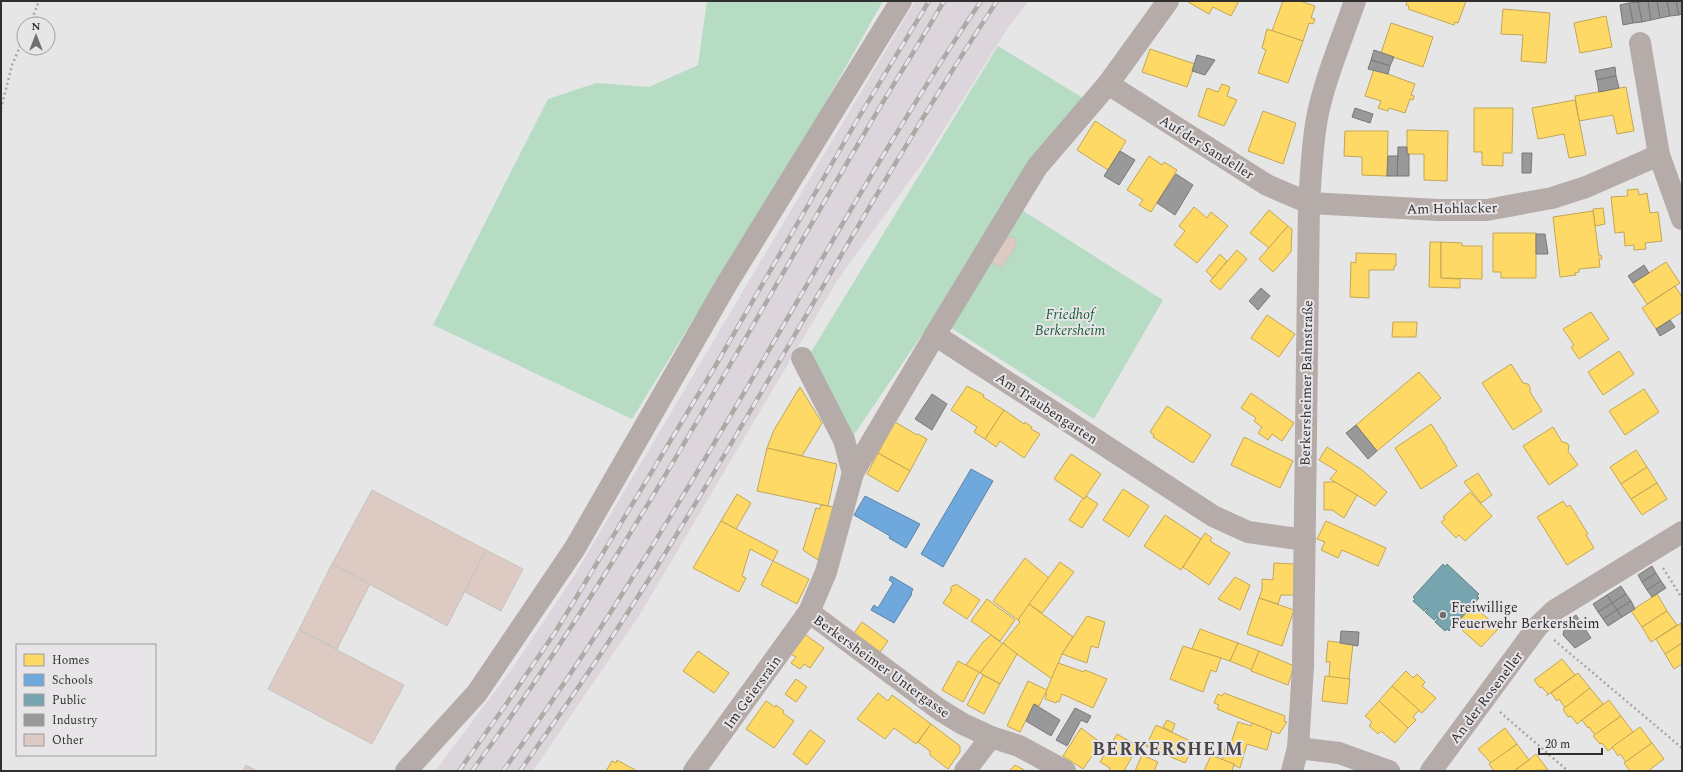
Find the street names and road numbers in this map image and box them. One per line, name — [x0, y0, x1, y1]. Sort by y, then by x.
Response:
street label: Auf der Sandeller — [1155, 110, 1258, 185]
street label: Am Hohlacker — [1407, 197, 1498, 220]
street label: Berkersheimer Bahnstraße — [1295, 300, 1318, 466]
street label: Am Traubengarten — [992, 367, 1102, 449]
street label: Berkersheimer Untergasse — [809, 610, 955, 723]
street label: An der Roseneller — [1445, 646, 1528, 748]
street label: Im Geiersrain — [719, 651, 786, 733]

